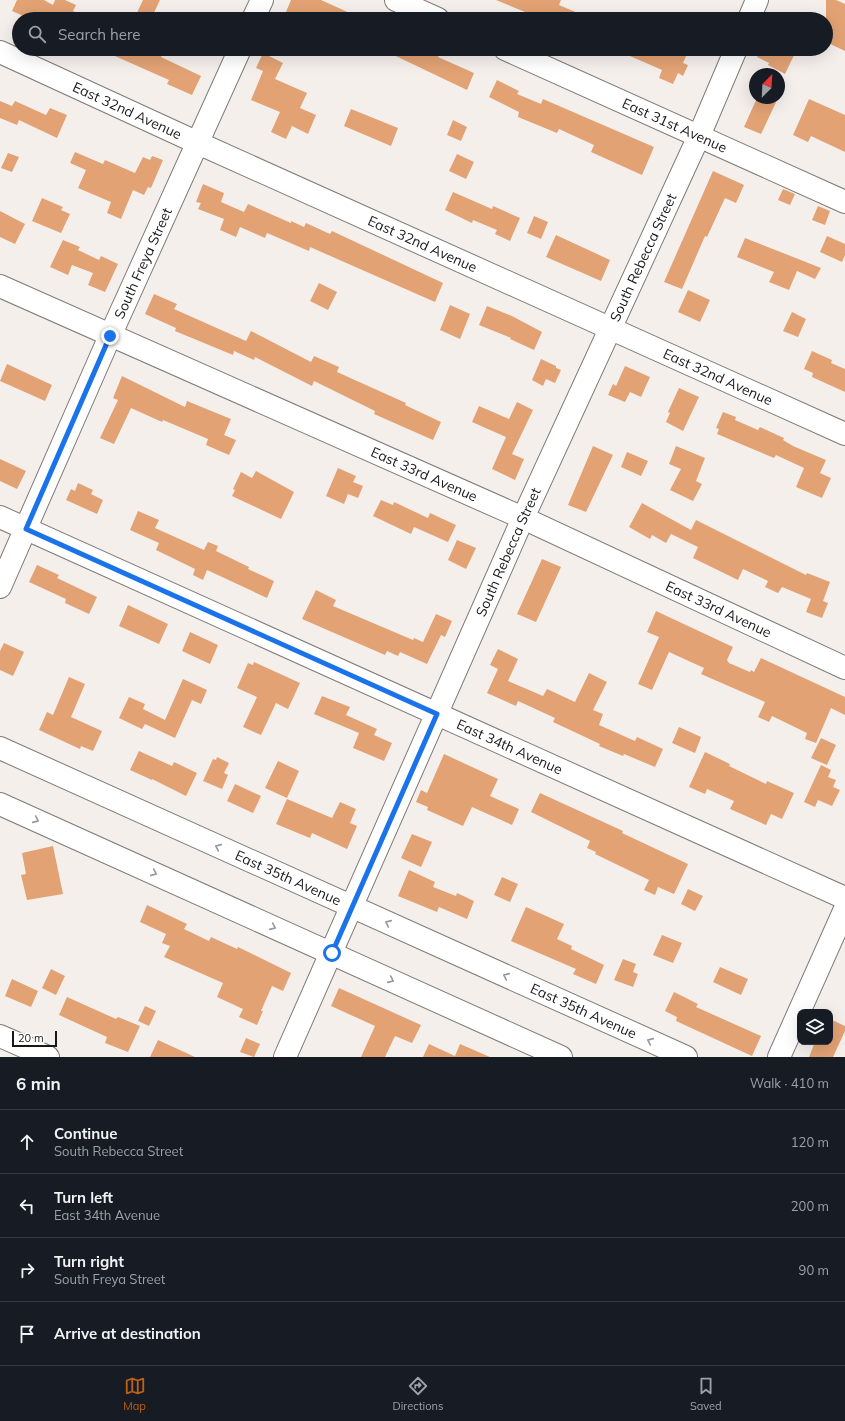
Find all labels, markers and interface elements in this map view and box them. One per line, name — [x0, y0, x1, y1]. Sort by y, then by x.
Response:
search box — [12, 12, 833, 56]
icon: search — [26, 23, 48, 45]
text: Search here — [58, 25, 140, 44]
north arrow — [749, 68, 785, 104]
street label: East 32nd Avenue — [70, 78, 185, 143]
street label: East 31st Avenue — [619, 94, 730, 157]
street label: South Rebecca Street — [606, 190, 680, 325]
street label: South Freya Street — [110, 205, 176, 322]
street label: East 32nd Avenue — [365, 212, 480, 276]
route end — [101, 327, 119, 345]
street label: East 32nd Avenue — [660, 344, 775, 409]
street label: East 33rd Avenue — [368, 443, 480, 506]
street label: South Rebecca Street — [472, 485, 545, 619]
street label: East 33rd Avenue — [663, 577, 774, 642]
street label: East 34th Avenue — [454, 715, 565, 778]
one-way arrow — [31, 815, 39, 823]
one-way arrow — [215, 844, 222, 852]
street label: East 35th Avenue — [232, 846, 344, 909]
one-way arrow — [151, 869, 158, 877]
one-way arrow — [384, 920, 392, 928]
one-way arrow — [269, 922, 276, 930]
route start — [323, 944, 341, 962]
one-way arrow — [503, 973, 510, 981]
one-way arrow — [387, 975, 395, 983]
street label: East 35th Avenue — [528, 979, 639, 1043]
map controls — [797, 1009, 833, 1045]
button: layers — [797, 1009, 833, 1045]
scale bar — [12, 1029, 57, 1048]
text: 20 m — [18, 1031, 44, 1045]
one-way arrow — [647, 1038, 655, 1046]
text: 6 min — [16, 1073, 61, 1094]
text: Walk · 410 m — [750, 1075, 829, 1091]
text: Continue — [54, 1124, 117, 1143]
icon: ahead — [16, 1131, 38, 1153]
text: 120 m — [791, 1134, 829, 1150]
text: South Rebecca Street — [54, 1143, 183, 1159]
text: Turn left — [54, 1188, 113, 1207]
icon: left — [16, 1195, 38, 1217]
text: 200 m — [791, 1198, 829, 1214]
text: East 34th Avenue — [54, 1207, 160, 1223]
text: Turn right — [54, 1252, 124, 1271]
icon: right — [16, 1259, 38, 1281]
text: 90 m — [799, 1262, 829, 1278]
text: South Freya Street — [54, 1271, 165, 1287]
icon: arrive — [16, 1323, 38, 1345]
text: Arrive at destination — [54, 1324, 201, 1343]
tab: Map — [123, 1375, 146, 1413]
tab: Directions — [393, 1375, 443, 1413]
tab: Saved — [690, 1375, 722, 1413]

